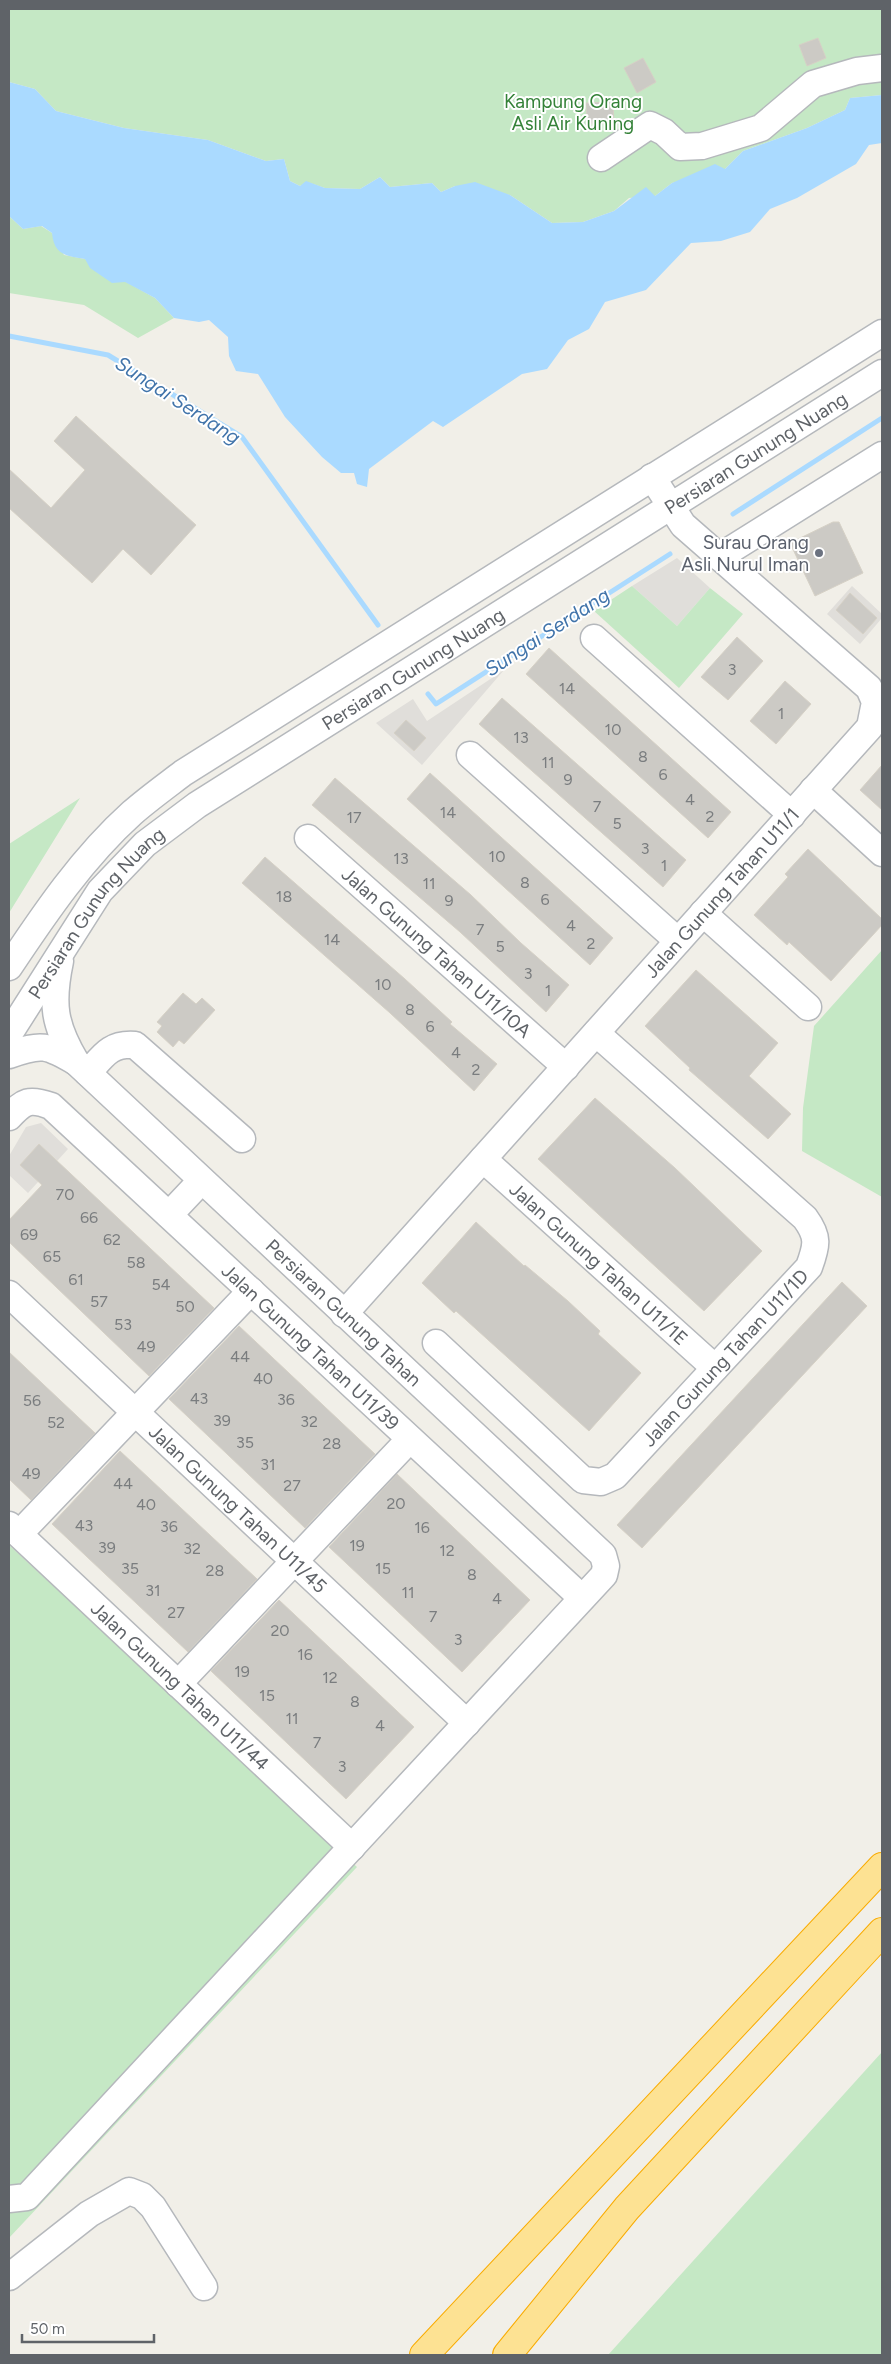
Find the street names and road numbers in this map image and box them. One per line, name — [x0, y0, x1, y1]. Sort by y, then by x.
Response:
street label: Persiaran Gunung Nuang — [660, 387, 851, 519]
street label: Persiaran Gunung Nuang — [317, 603, 509, 735]
street label: Jalan Gunung Tahan U11/1 — [640, 803, 804, 982]
street label: Persiaran Gunung Nuang — [23, 822, 169, 1003]
street label: Jalan Gunung Tahan U11/10A — [338, 861, 536, 1043]
street label: Jalan Gunung Tahan U11/1E — [505, 1177, 693, 1350]
street label: Persiaran Gunung Tahan — [261, 1234, 426, 1391]
street label: Jalan Gunung Tahan U11/39 — [218, 1259, 404, 1435]
street label: Jalan Gunung Tahan U11/1D — [637, 1264, 813, 1451]
street label: Jalan Gunung Tahan U11/45 — [144, 1420, 332, 1598]
street label: Jalan Gunung Tahan U11/44 — [86, 1597, 274, 1775]

